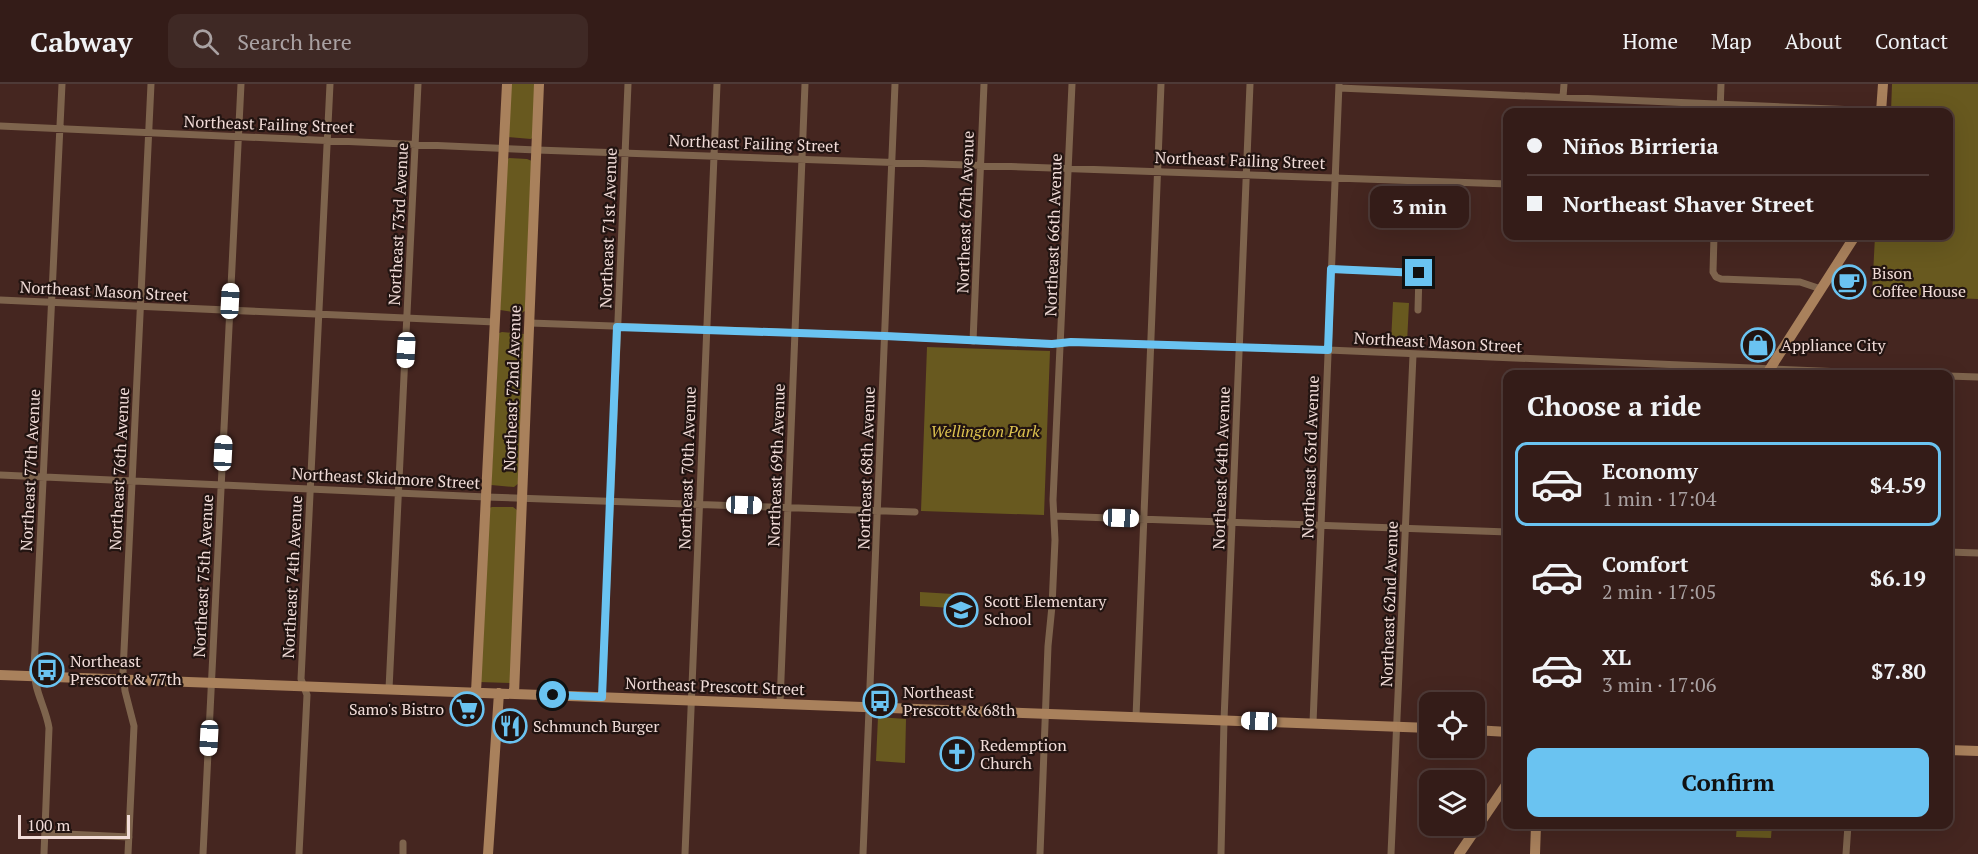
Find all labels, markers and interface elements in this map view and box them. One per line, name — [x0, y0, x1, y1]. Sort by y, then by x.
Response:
search box — [168, 14, 588, 68]
text: Cabway — [30, 23, 132, 60]
icon: search — [189, 25, 222, 58]
text: Search here — [237, 27, 352, 56]
text: Home — [1622, 27, 1678, 55]
text: Map — [1711, 27, 1752, 55]
text: About — [1785, 27, 1842, 55]
text: Contact — [1875, 27, 1948, 55]
street label: Northeast Failing Street — [183, 110, 355, 138]
street label: Northeast Failing Street — [668, 129, 840, 157]
street label: Northeast 67th Avenue — [951, 130, 979, 294]
text: Niños Birrieria — [1563, 131, 1719, 160]
street label: Northeast 73rd Avenue — [383, 142, 413, 306]
street label: Northeast Failing Street — [1154, 146, 1326, 174]
street label: Northeast 71st Avenue — [594, 147, 622, 309]
street label: Northeast 66th Avenue — [1039, 153, 1067, 317]
callout: 3 min — [1370, 186, 1468, 228]
text: Northeast Shaver Street — [1563, 189, 1814, 218]
text: 3 min — [1392, 193, 1447, 220]
route end — [1405, 259, 1432, 286]
place label: Bison Coffee House — [1872, 262, 1966, 302]
cafe icon: Bison Coffee House — [1831, 264, 1867, 300]
street label: Northeast Mason Street — [19, 276, 189, 306]
car — [220, 283, 240, 319]
street label: Northeast 72nd Avenue — [498, 305, 526, 471]
street label: Northeast Mason Street — [1353, 327, 1523, 357]
shop icon: Appliance City — [1740, 327, 1776, 363]
car — [396, 332, 416, 368]
place label: Appliance City — [1781, 334, 1886, 356]
street label: Northeast 63rd Avenue — [1296, 375, 1324, 539]
street label: Northeast 69th Avenue — [762, 383, 790, 547]
street label: Northeast 70th Avenue — [673, 386, 701, 550]
street label: Northeast 68th Avenue — [852, 386, 880, 550]
street label: Northeast 64th Avenue — [1207, 386, 1235, 550]
street label: Northeast 76th Avenue — [104, 387, 134, 551]
street label: Northeast 77th Avenue — [15, 388, 45, 552]
text: Choose a ride — [1527, 388, 1702, 424]
park label: Wellington Park — [930, 420, 1040, 442]
car — [213, 435, 233, 471]
text: Economy — [1602, 456, 1698, 485]
icon: car — [1530, 457, 1584, 511]
street label: Northeast Skidmore Street — [291, 462, 481, 494]
text: $4.59 — [1870, 470, 1926, 499]
text: 1 min · 17:04 — [1602, 485, 1716, 512]
street label: Northeast 75th Avenue — [188, 494, 218, 658]
street label: Northeast 74th Avenue — [277, 495, 307, 659]
car — [726, 495, 762, 515]
car — [1103, 508, 1139, 528]
street label: Northeast 62nd Avenue — [1375, 521, 1403, 687]
text: Comfort — [1602, 549, 1688, 578]
icon: car — [1530, 550, 1584, 604]
text: $6.19 — [1870, 563, 1926, 592]
text: 2 min · 17:05 — [1602, 578, 1716, 605]
place label: Scott Elementary School — [984, 590, 1107, 630]
school or university icon: Scott Elementary School — [943, 592, 979, 628]
text: XL — [1602, 642, 1631, 671]
icon: car — [1530, 643, 1584, 697]
place label: Northeast Prescott & 77th — [70, 650, 182, 690]
bus stop icon: Northeast Prescott & 77th — [29, 652, 65, 688]
text: $7.80 — [1871, 656, 1926, 685]
text: 3 min · 17:06 — [1602, 671, 1716, 698]
street label: Northeast Prescott Street — [625, 672, 805, 700]
route start — [539, 681, 566, 708]
place label: Northeast Prescott & 68th — [903, 681, 1016, 721]
bus stop icon: Northeast Prescott & 68th — [862, 683, 898, 719]
supermarket icon: Samo's Bistro — [449, 691, 485, 727]
map controls — [1419, 692, 1485, 836]
button: locate — [1419, 692, 1485, 758]
place label: Samo's Bistro — [349, 698, 444, 720]
restaurant icon: Schmunch Burger — [492, 708, 528, 744]
car — [1241, 711, 1277, 731]
place label: Schmunch Burger — [533, 715, 660, 737]
car — [199, 720, 219, 756]
place label: Redemption Church — [980, 734, 1067, 774]
church icon: Redemption Church — [939, 736, 975, 772]
button: Confirm — [1527, 748, 1929, 817]
button: layers — [1419, 770, 1485, 836]
scale bar — [18, 812, 130, 840]
text: 100 m — [27, 814, 70, 836]

